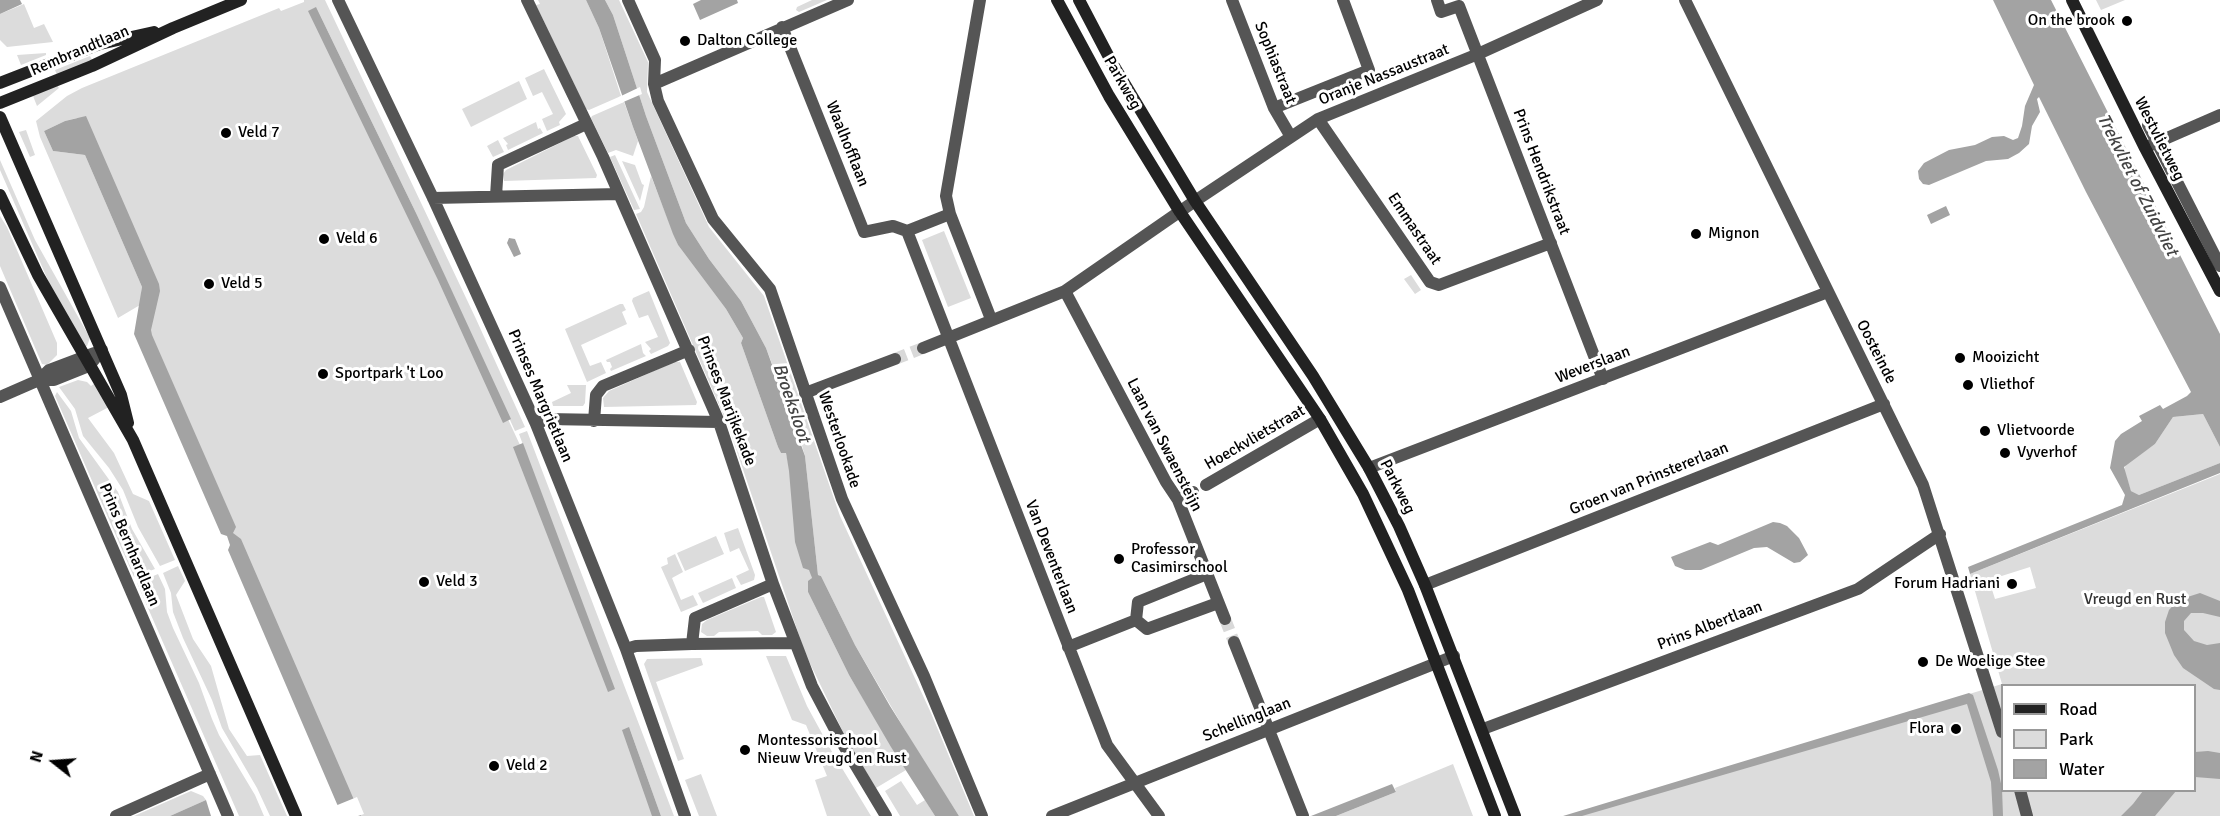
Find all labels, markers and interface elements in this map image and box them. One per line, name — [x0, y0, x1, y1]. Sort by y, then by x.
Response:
place label: On the brook — [2028, 11, 2115, 31]
marker: On the brook — [2120, 14, 2134, 28]
street label: Sophiastraat — [1250, 19, 1300, 107]
street label: Rembrandtlaan — [28, 22, 132, 80]
place label: Dalton College — [697, 31, 797, 51]
marker: Dalton College — [678, 34, 692, 48]
street label: Oranje Nassaustraat — [1316, 40, 1452, 110]
street label: Parkweg — [1099, 53, 1145, 113]
street label: Westvlietweg — [2130, 94, 2188, 184]
street label: Waalhofflaan — [821, 98, 873, 190]
street label: Prins Hendrikstraat — [1508, 106, 1574, 238]
water label: Trekvliet of Zuidvliet — [2092, 110, 2182, 260]
place label: Veld 7 — [238, 123, 280, 143]
marker: Veld 7 — [219, 126, 233, 140]
street label: Emmastraat — [1383, 189, 1445, 269]
place label: Mignon — [1708, 224, 1759, 244]
marker: Mignon — [1689, 227, 1703, 241]
place label: Veld 6 — [336, 229, 378, 249]
marker: Veld 6 — [317, 232, 331, 246]
place label: Veld 5 — [221, 274, 263, 294]
marker: Veld 5 — [202, 277, 216, 291]
street label: Oosteinde — [1852, 317, 1900, 387]
street label: Prinses Margrietlaan — [503, 327, 577, 465]
street label: Prinses Marijkekade — [692, 333, 760, 469]
street label: Weverslaan — [1553, 342, 1633, 388]
place label: Mooizicht — [1972, 348, 2039, 368]
marker: Mooizicht — [1953, 351, 1967, 365]
water label: Broeksloot — [767, 361, 815, 445]
place label: Sportpark 't Loo — [335, 364, 444, 384]
marker: Sportpark 't Loo — [316, 367, 330, 381]
street label: Laan van Swaensteijn — [1122, 375, 1206, 515]
place label: Vliethof — [1980, 375, 2034, 395]
marker: Vliethof — [1961, 378, 1975, 392]
street label: Westerlookade — [813, 389, 865, 491]
street label: Hoeckvlietstraat — [1201, 402, 1309, 474]
place label: Vlietvoorde — [1997, 421, 2075, 441]
marker: Vlietvoorde — [1978, 424, 1992, 438]
street label: Groen van Prinstererlaan — [1567, 438, 1731, 520]
place label: Vyverhof — [2017, 443, 2077, 463]
marker: Vyverhof — [1998, 446, 2012, 460]
street label: Parkweg — [1375, 457, 1419, 517]
street label: Prins Bernhardlaan — [94, 481, 164, 609]
street label: Van Deventerlaan — [1021, 498, 1081, 616]
place label: Professor Casimirschool — [1131, 540, 1228, 578]
marker: Professor Casimirschool — [1112, 552, 1126, 566]
place label: Veld 3 — [436, 572, 478, 592]
place label: Forum Hadriani — [1894, 574, 2000, 594]
marker: Veld 3 — [417, 575, 431, 589]
marker: Forum Hadriani — [2005, 577, 2019, 591]
park label: Vreugd en Rust — [2084, 590, 2186, 610]
street label: Prins Albertlaan — [1655, 597, 1765, 655]
place label: De Woelige Stee — [1935, 652, 2045, 672]
marker: De Woelige Stee — [1916, 655, 1930, 669]
legend — [2001, 684, 2196, 792]
street label: Schellinglaan — [1200, 694, 1294, 746]
text: Road — [2059, 698, 2098, 720]
place label: Flora — [1909, 719, 1944, 739]
marker: Flora — [1949, 722, 1963, 736]
text: Park — [2059, 728, 2094, 750]
place label: Montessorischool Nieuw Vreugd en Rust — [757, 731, 907, 769]
north arrow — [24, 732, 84, 792]
marker: Montessorischool Nieuw Vreugd en Rust — [738, 743, 752, 757]
text: N — [26, 748, 48, 765]
place label: Veld 2 — [506, 756, 548, 776]
text: Water — [2059, 758, 2104, 780]
marker: Veld 2 — [487, 759, 501, 773]

